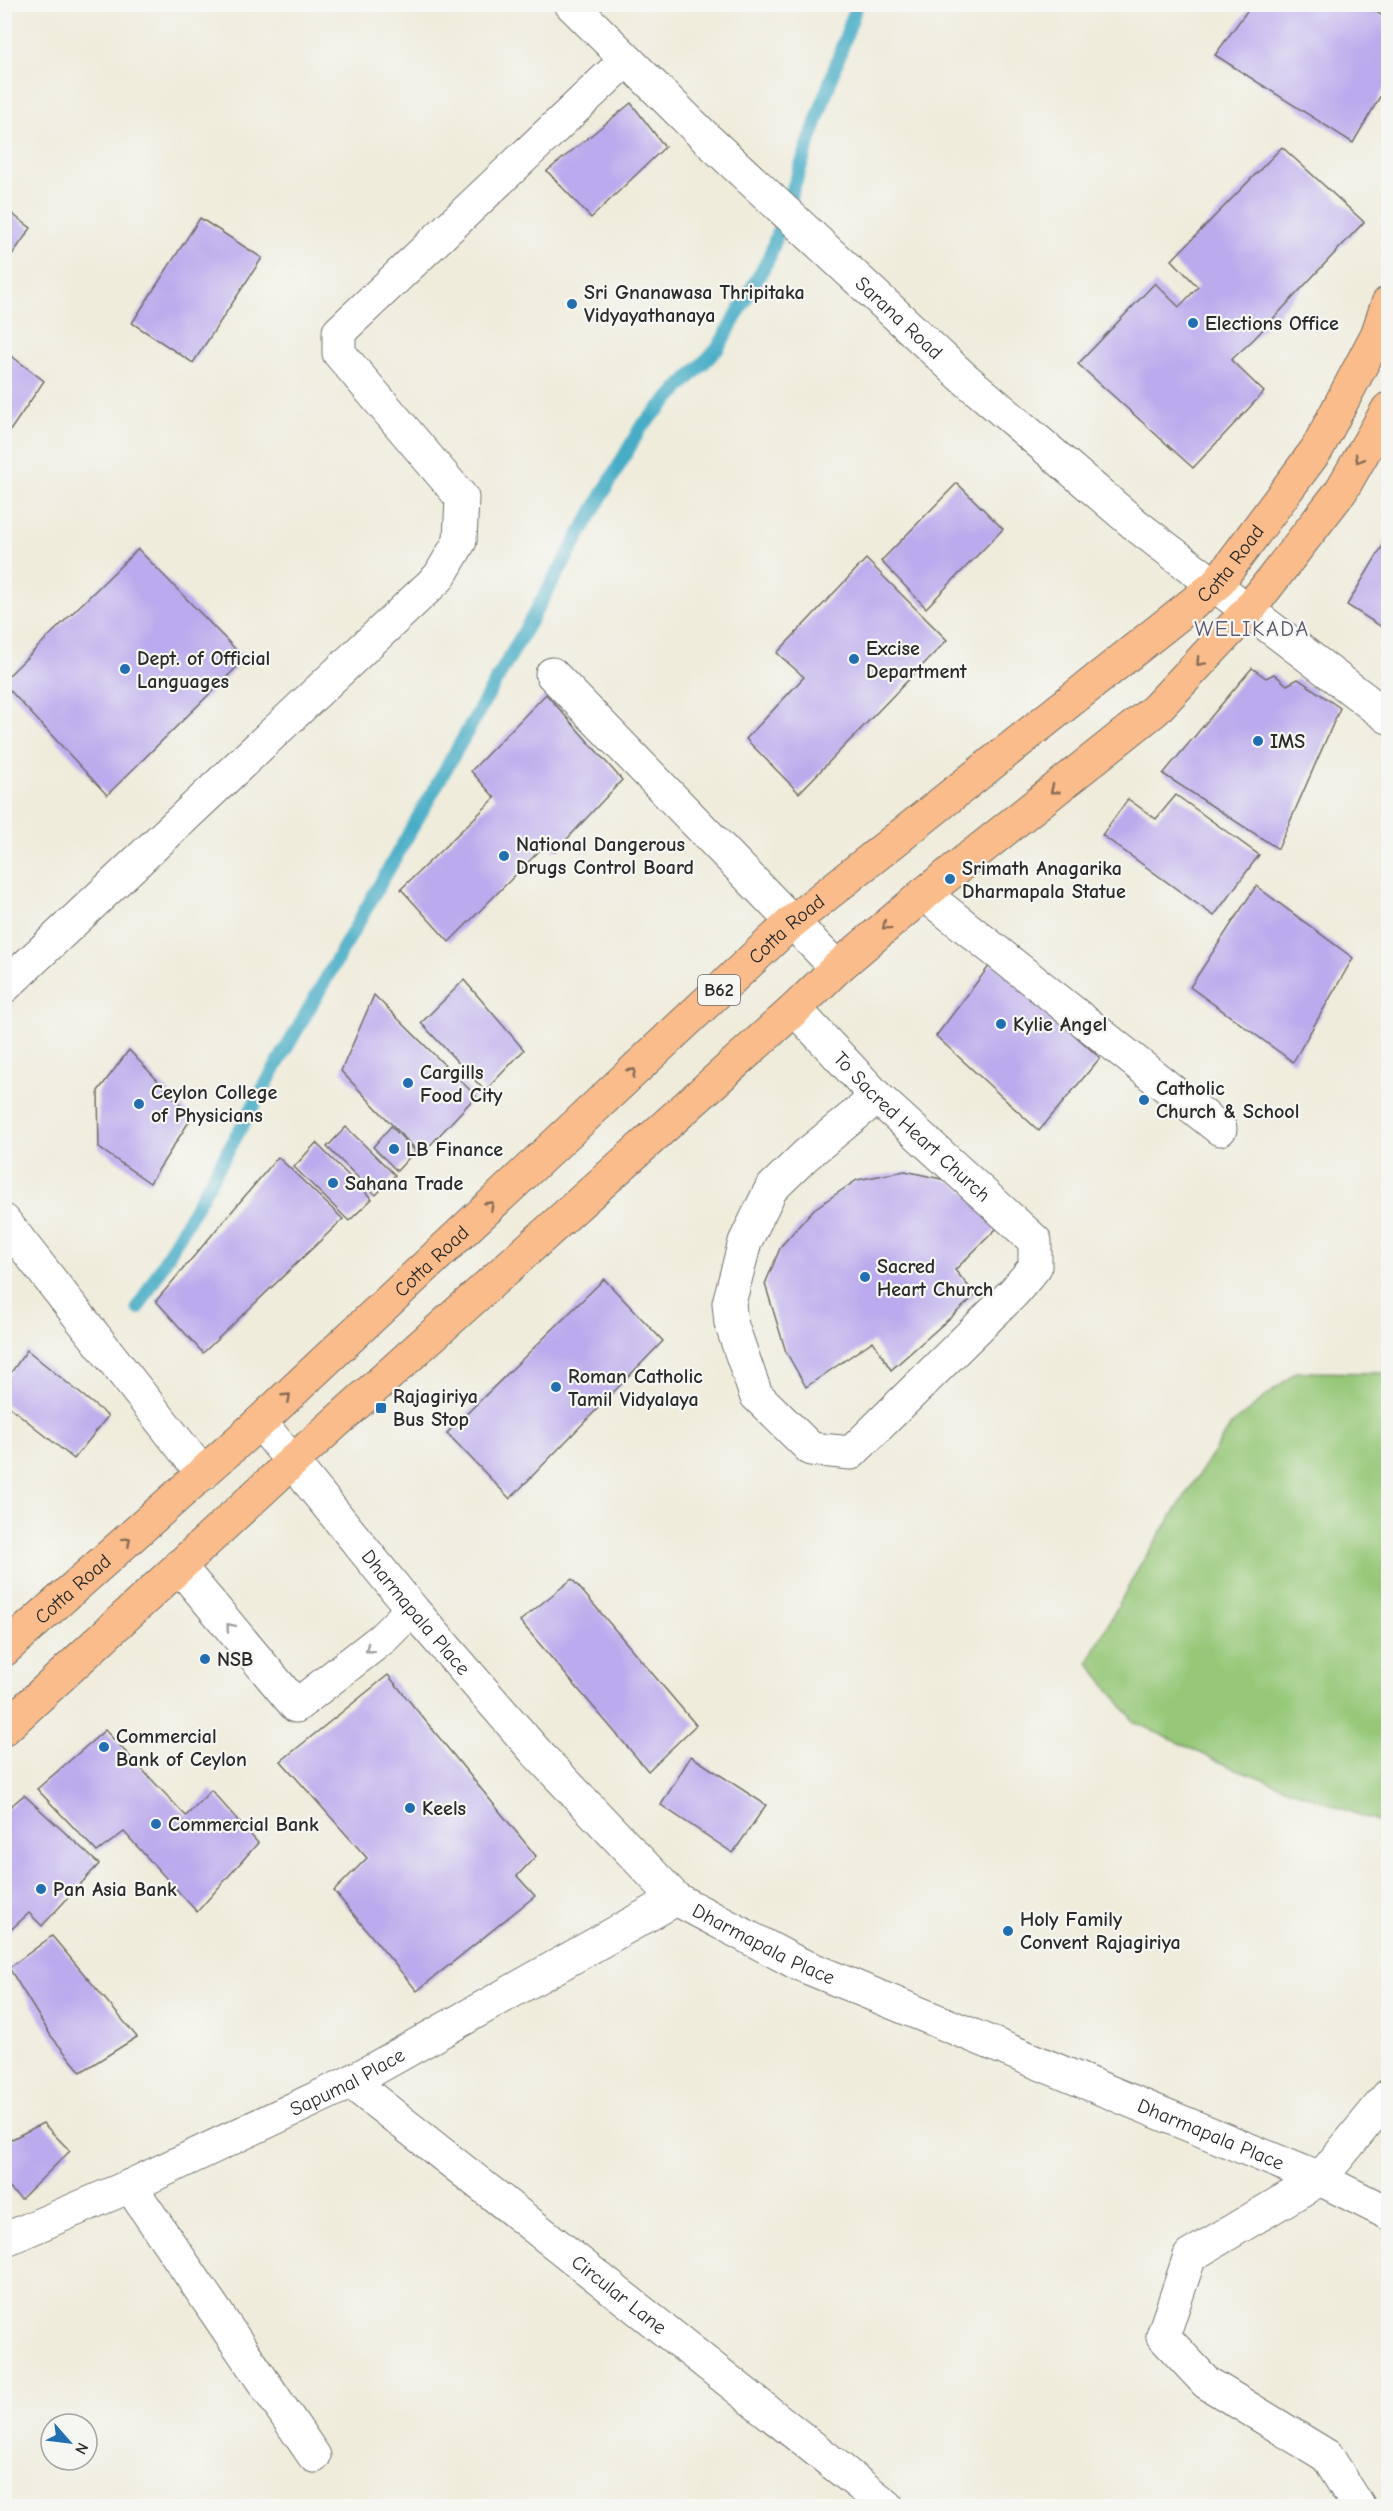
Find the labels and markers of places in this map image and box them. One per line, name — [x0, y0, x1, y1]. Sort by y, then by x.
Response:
place label: Sri Gnanawasa Thripitaka Vidyayathanaya — [584, 281, 805, 327]
marker: Sri Gnanawasa Thripitaka Vidyayathanaya — [565, 297, 579, 311]
place label: Elections Office — [1205, 312, 1339, 335]
marker: Elections Office — [1186, 316, 1200, 330]
place label: Excise Department — [866, 637, 967, 683]
place label: Dept. of Official Languages — [137, 647, 270, 693]
marker: Excise Department — [847, 652, 861, 666]
marker: Dept. of Official Languages — [118, 662, 132, 676]
place label: IMS — [1270, 730, 1305, 753]
marker: IMS — [1251, 734, 1265, 748]
place label: National Dangerous Drugs Control Board — [516, 833, 694, 879]
marker: National Dangerous Drugs Control Board — [497, 849, 511, 863]
place label: Srimath Anagarika Dharmapala Statue — [962, 857, 1126, 903]
marker: Srimath Anagarika Dharmapala Statue — [943, 872, 957, 886]
place label: Kylie Angel — [1013, 1013, 1107, 1036]
marker: Kylie Angel — [994, 1017, 1008, 1031]
place label: Cargills Food City — [420, 1061, 503, 1107]
marker: Cargills Food City — [401, 1076, 415, 1090]
place label: Catholic Church & School — [1156, 1077, 1299, 1123]
place label: Ceylon College of Physicians — [151, 1081, 278, 1127]
marker: Catholic Church & School — [1137, 1093, 1151, 1107]
marker: Ceylon College of Physicians — [132, 1097, 146, 1111]
place label: LB Finance — [406, 1138, 503, 1161]
marker: LB Finance — [387, 1142, 401, 1156]
place label: Sahana Trade — [345, 1172, 463, 1195]
marker: Sahana Trade — [326, 1176, 340, 1190]
place label: Sacred Heart Church — [877, 1255, 993, 1301]
marker: Sacred Heart Church — [858, 1270, 872, 1284]
place label: Roman Catholic Tamil Vidyalaya — [568, 1365, 703, 1411]
marker: Roman Catholic Tamil Vidyalaya — [549, 1380, 563, 1394]
place label: Rajagiriya Bus Stop — [393, 1385, 478, 1431]
marker: Rajagiriya Bus Stop — [374, 1401, 388, 1415]
place label: NSB — [217, 1648, 253, 1671]
marker: NSB — [198, 1652, 212, 1666]
place label: Commercial Bank of Ceylon — [116, 1725, 247, 1771]
marker: Commercial Bank of Ceylon — [97, 1740, 111, 1754]
place label: Keels — [422, 1797, 466, 1820]
marker: Keels — [403, 1801, 417, 1815]
place label: Commercial Bank — [168, 1813, 319, 1836]
marker: Commercial Bank — [149, 1817, 163, 1831]
place label: Pan Asia Bank — [53, 1878, 177, 1901]
marker: Pan Asia Bank — [34, 1882, 48, 1896]
place label: Holy Family Convent Rajagiriya — [1020, 1908, 1181, 1954]
marker: Holy Family Convent Rajagiriya — [1001, 1924, 1015, 1938]

